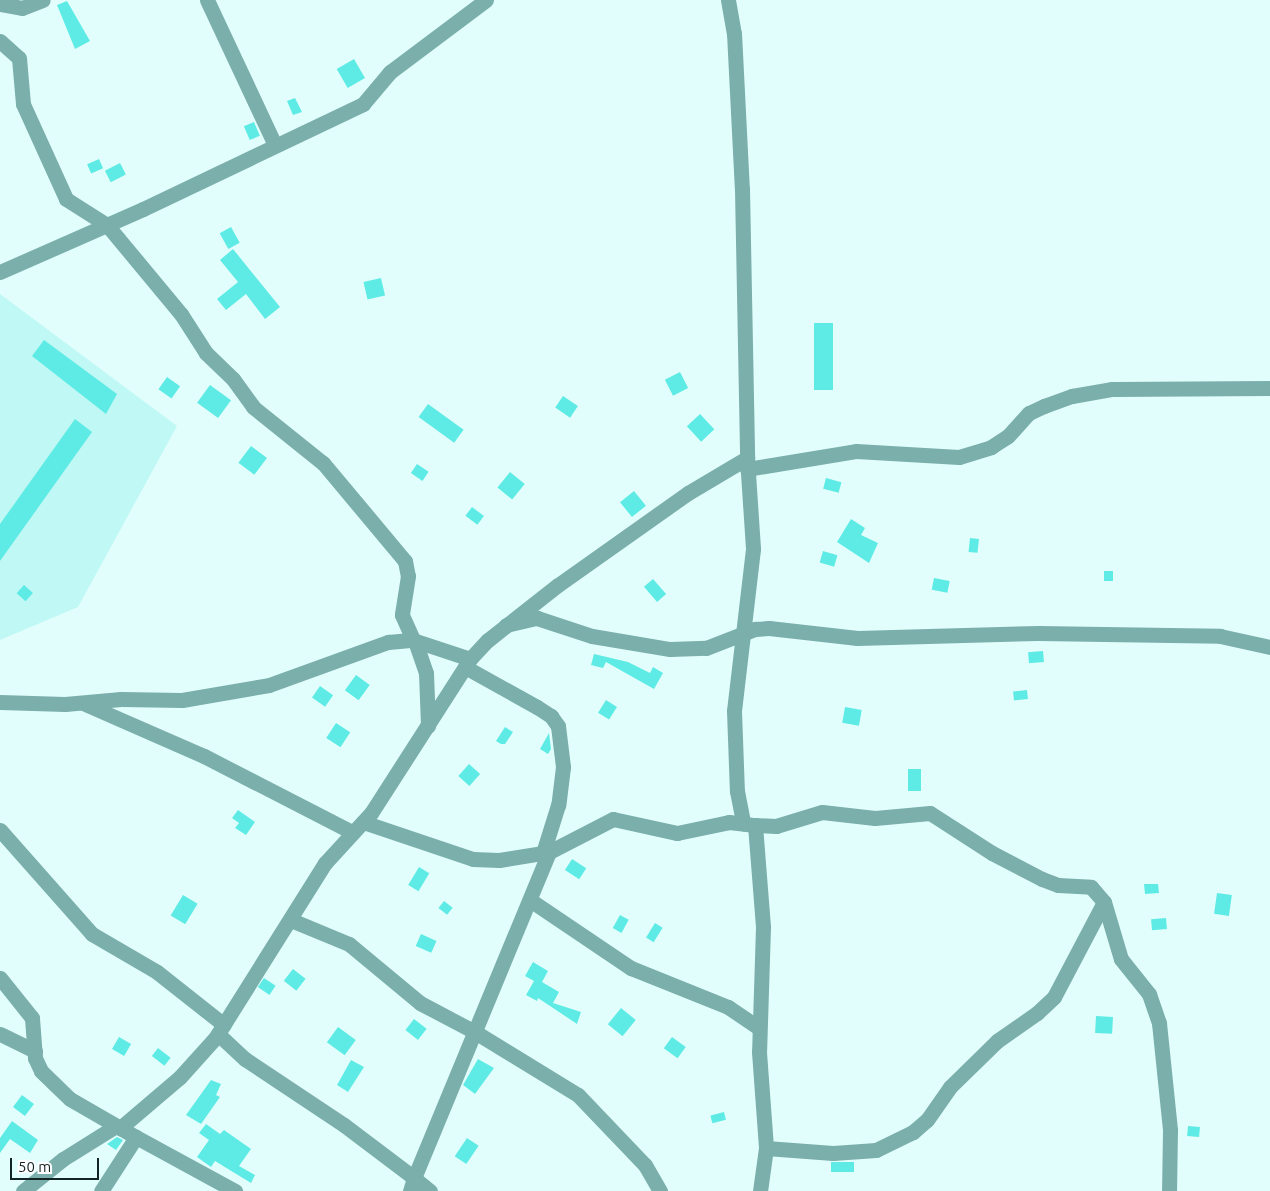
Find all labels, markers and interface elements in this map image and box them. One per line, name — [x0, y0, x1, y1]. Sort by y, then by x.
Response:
scale bar — [12, 1148, 101, 1180]
text: 50 m — [18, 1158, 51, 1175]

